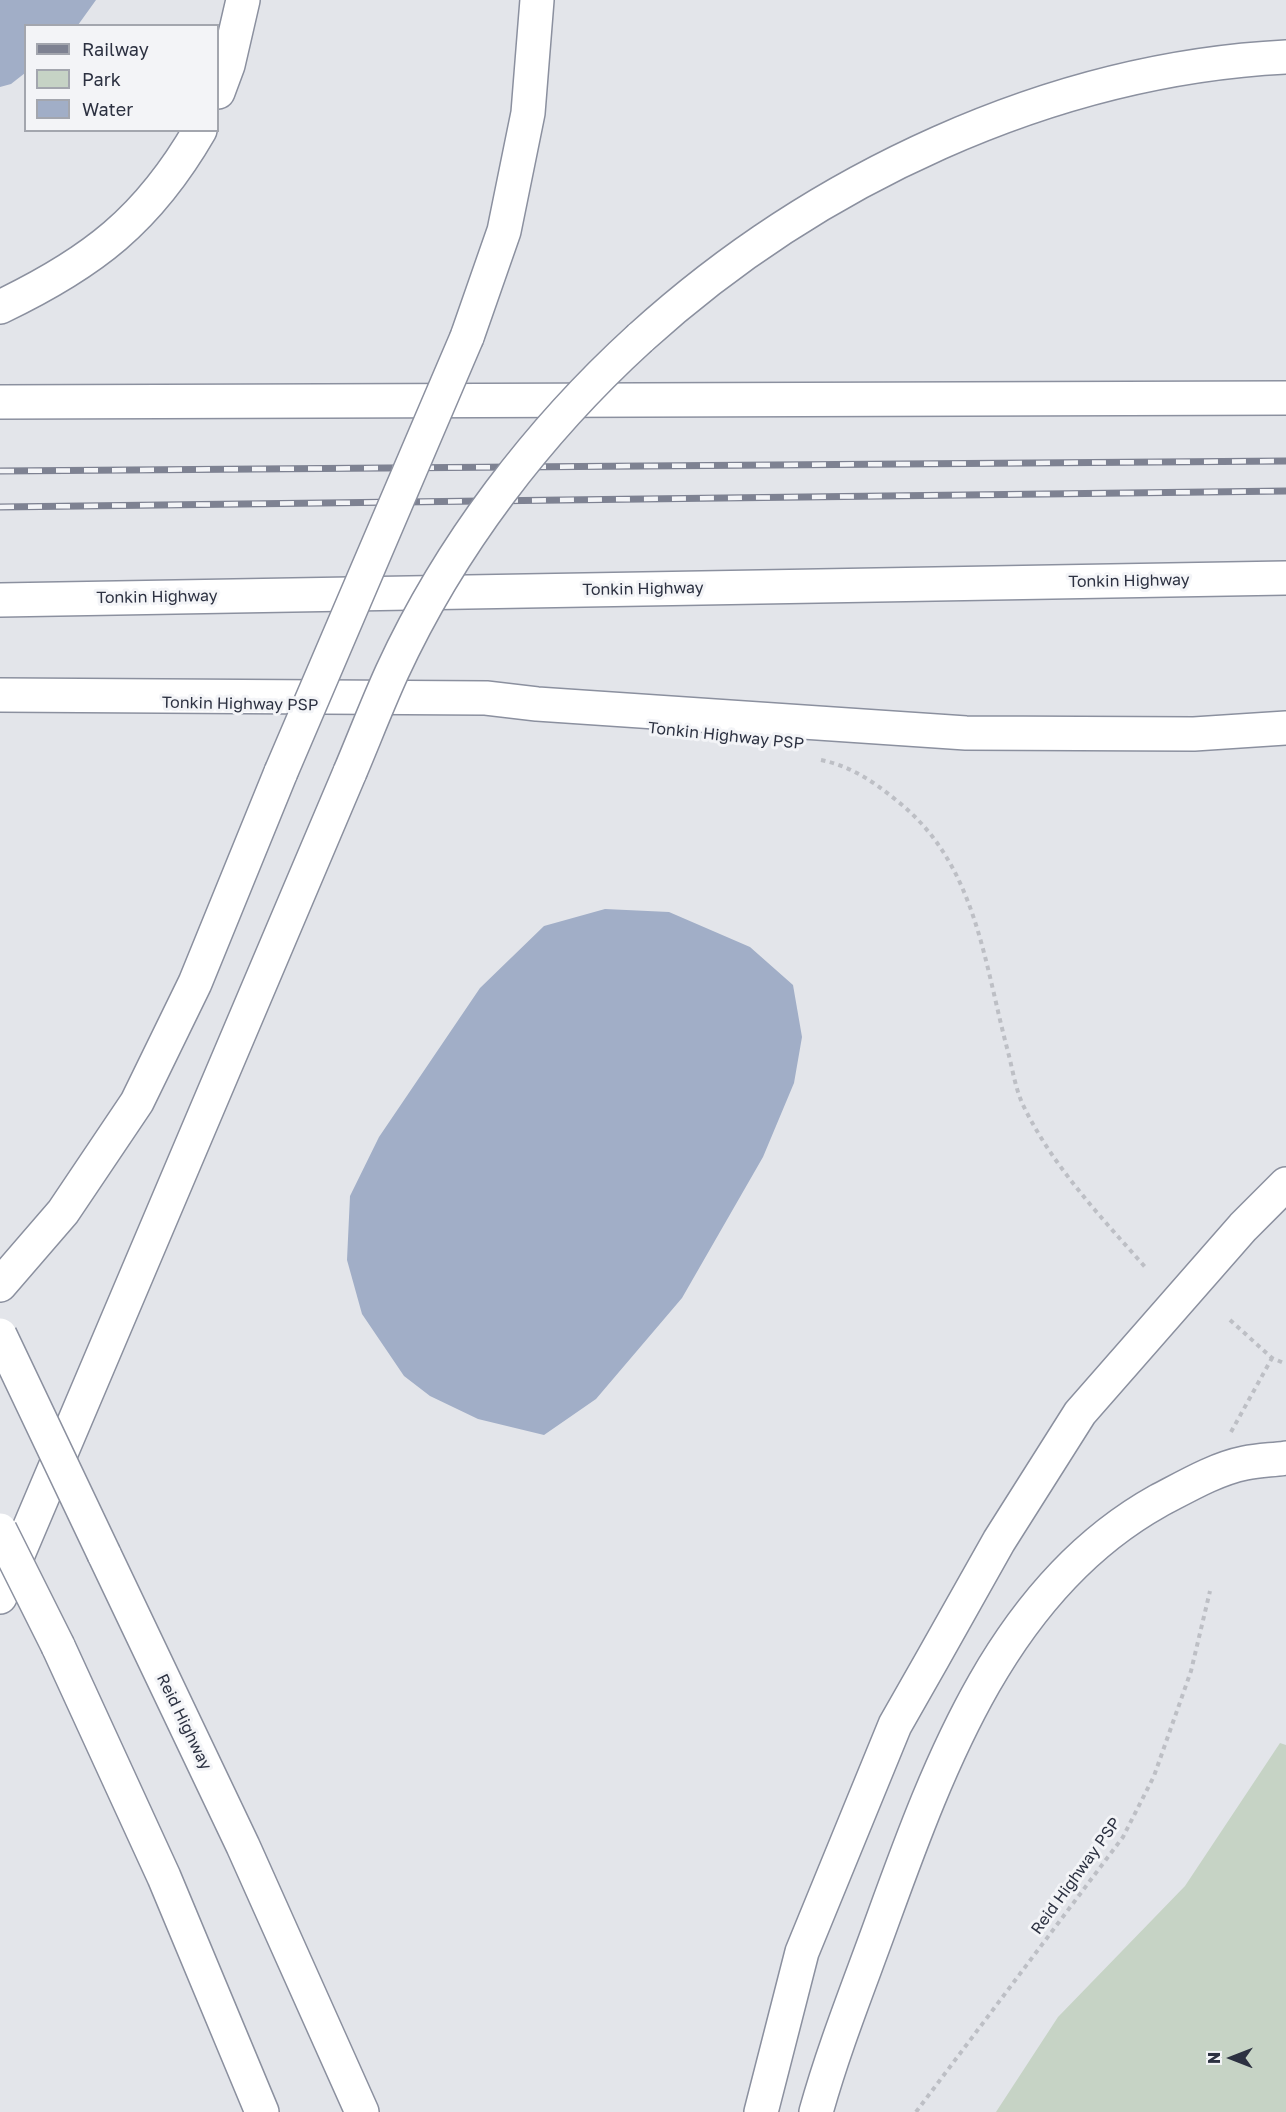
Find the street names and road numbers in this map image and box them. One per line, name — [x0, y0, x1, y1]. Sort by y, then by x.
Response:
street label: Tonkin Highway — [1068, 570, 1190, 592]
street label: Tonkin Highway — [582, 578, 704, 600]
street label: Tonkin Highway — [96, 586, 218, 608]
street label: Tonkin Highway PSP — [162, 693, 318, 715]
street label: Tonkin Highway PSP — [647, 718, 805, 754]
street label: Reid Highway — [152, 1671, 216, 1773]
street label: Reid Highway PSP — [1027, 1814, 1125, 1938]

